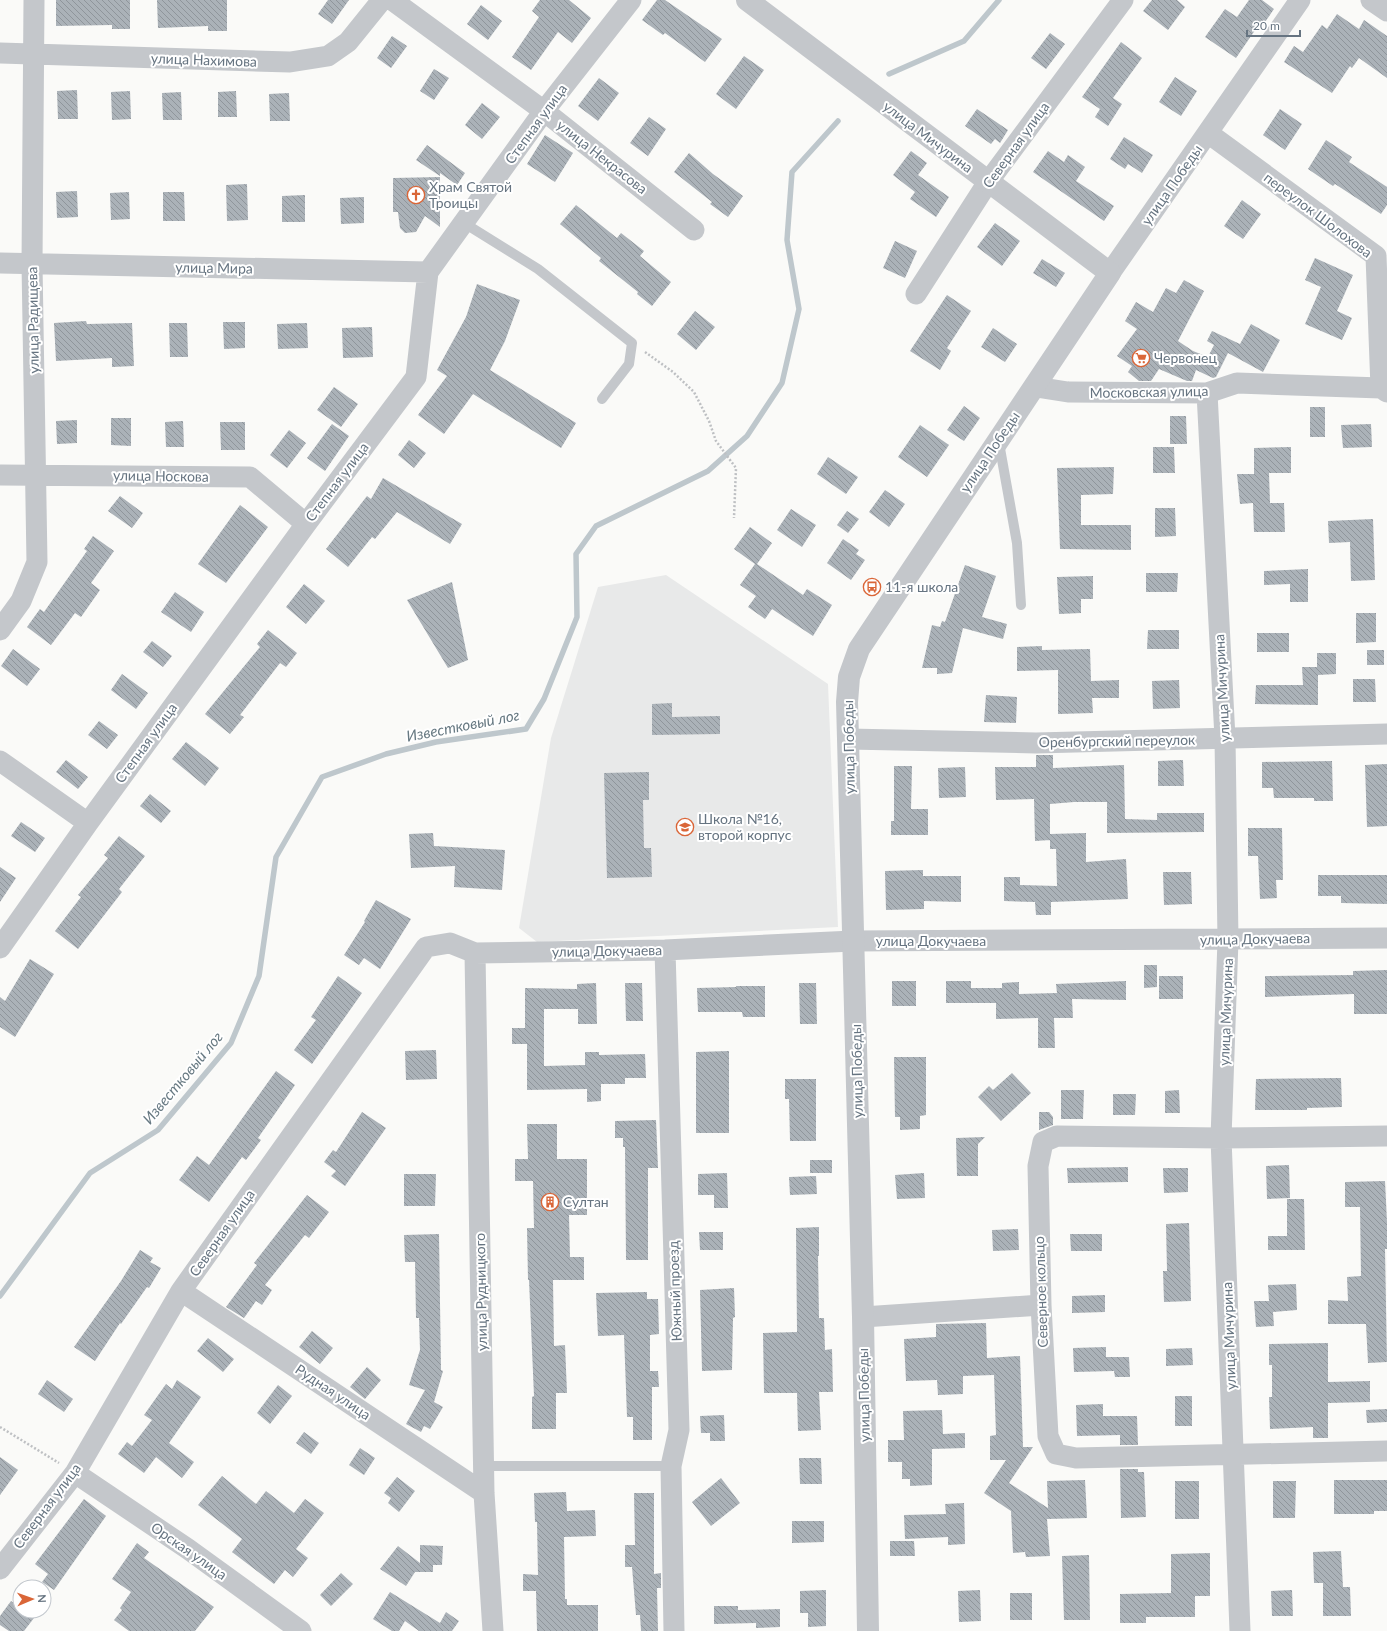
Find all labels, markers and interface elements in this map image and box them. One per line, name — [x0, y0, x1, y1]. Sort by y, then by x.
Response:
scale bar — [1247, 12, 1300, 38]
text: 20 m — [1253, 18, 1280, 33]
street label: улица Нахимова — [151, 49, 257, 70]
street label: Степная улица — [501, 80, 570, 167]
street label: улица Мичурина — [880, 97, 977, 176]
street label: Северная улица — [979, 98, 1053, 191]
street label: улица Некрасова — [554, 116, 651, 197]
street label: улица Победы — [1138, 141, 1206, 228]
street label: переулок Шолохова — [1261, 168, 1376, 261]
place label: Храм Святой Троицы — [429, 178, 512, 211]
church icon: Храм Святой Троицы — [406, 185, 426, 205]
street label: улица Мира — [175, 258, 253, 277]
street label: улица Радищева — [23, 266, 42, 374]
supermarket icon: Червонец — [1131, 348, 1151, 368]
place label: Червонец — [1154, 349, 1217, 366]
street label: Московская улица — [1089, 382, 1209, 401]
street label: улица Победы — [956, 408, 1023, 495]
street label: Степная улица — [301, 439, 372, 525]
street label: улица Носкова — [113, 466, 209, 485]
bus stop icon: 11-я школа — [862, 577, 882, 597]
place label: 11-я школа — [885, 578, 958, 595]
street label: улица Мичурина — [1210, 634, 1233, 742]
street label: Степная улица — [111, 699, 180, 786]
street label: улица Победы — [839, 700, 858, 794]
water label: Известковый лог — [405, 705, 521, 745]
street label: Оренбургский переулок — [1039, 731, 1196, 750]
place label: Школа №16, второй корпус — [698, 810, 792, 843]
school or university icon: Школа №16, второй корпус — [675, 817, 695, 837]
street label: улица Докучаева — [1200, 929, 1310, 948]
street label: улица Докучаева — [876, 932, 986, 949]
street label: улица Докучаева — [552, 941, 662, 960]
street label: улица Мичурина — [1215, 958, 1236, 1066]
street label: улица Победы — [847, 1024, 866, 1118]
water label: Известковый лог — [138, 1028, 226, 1127]
street label: Северная улица — [185, 1186, 258, 1280]
building icon: Султан — [540, 1192, 560, 1212]
place label: Султан — [563, 1193, 609, 1210]
street label: улица Рудницкого — [471, 1233, 490, 1351]
street label: Северное кольцо — [1030, 1236, 1051, 1348]
street label: Южный проезд — [664, 1240, 685, 1342]
street label: улица Мичурина — [1218, 1282, 1239, 1390]
street label: улица Победы — [854, 1348, 873, 1442]
street label: Рудная улица — [292, 1360, 374, 1423]
street label: Северная улица — [9, 1460, 84, 1552]
street label: Орская улица — [148, 1518, 230, 1583]
north arrow — [12, 1579, 52, 1619]
text: N — [36, 1594, 49, 1603]

